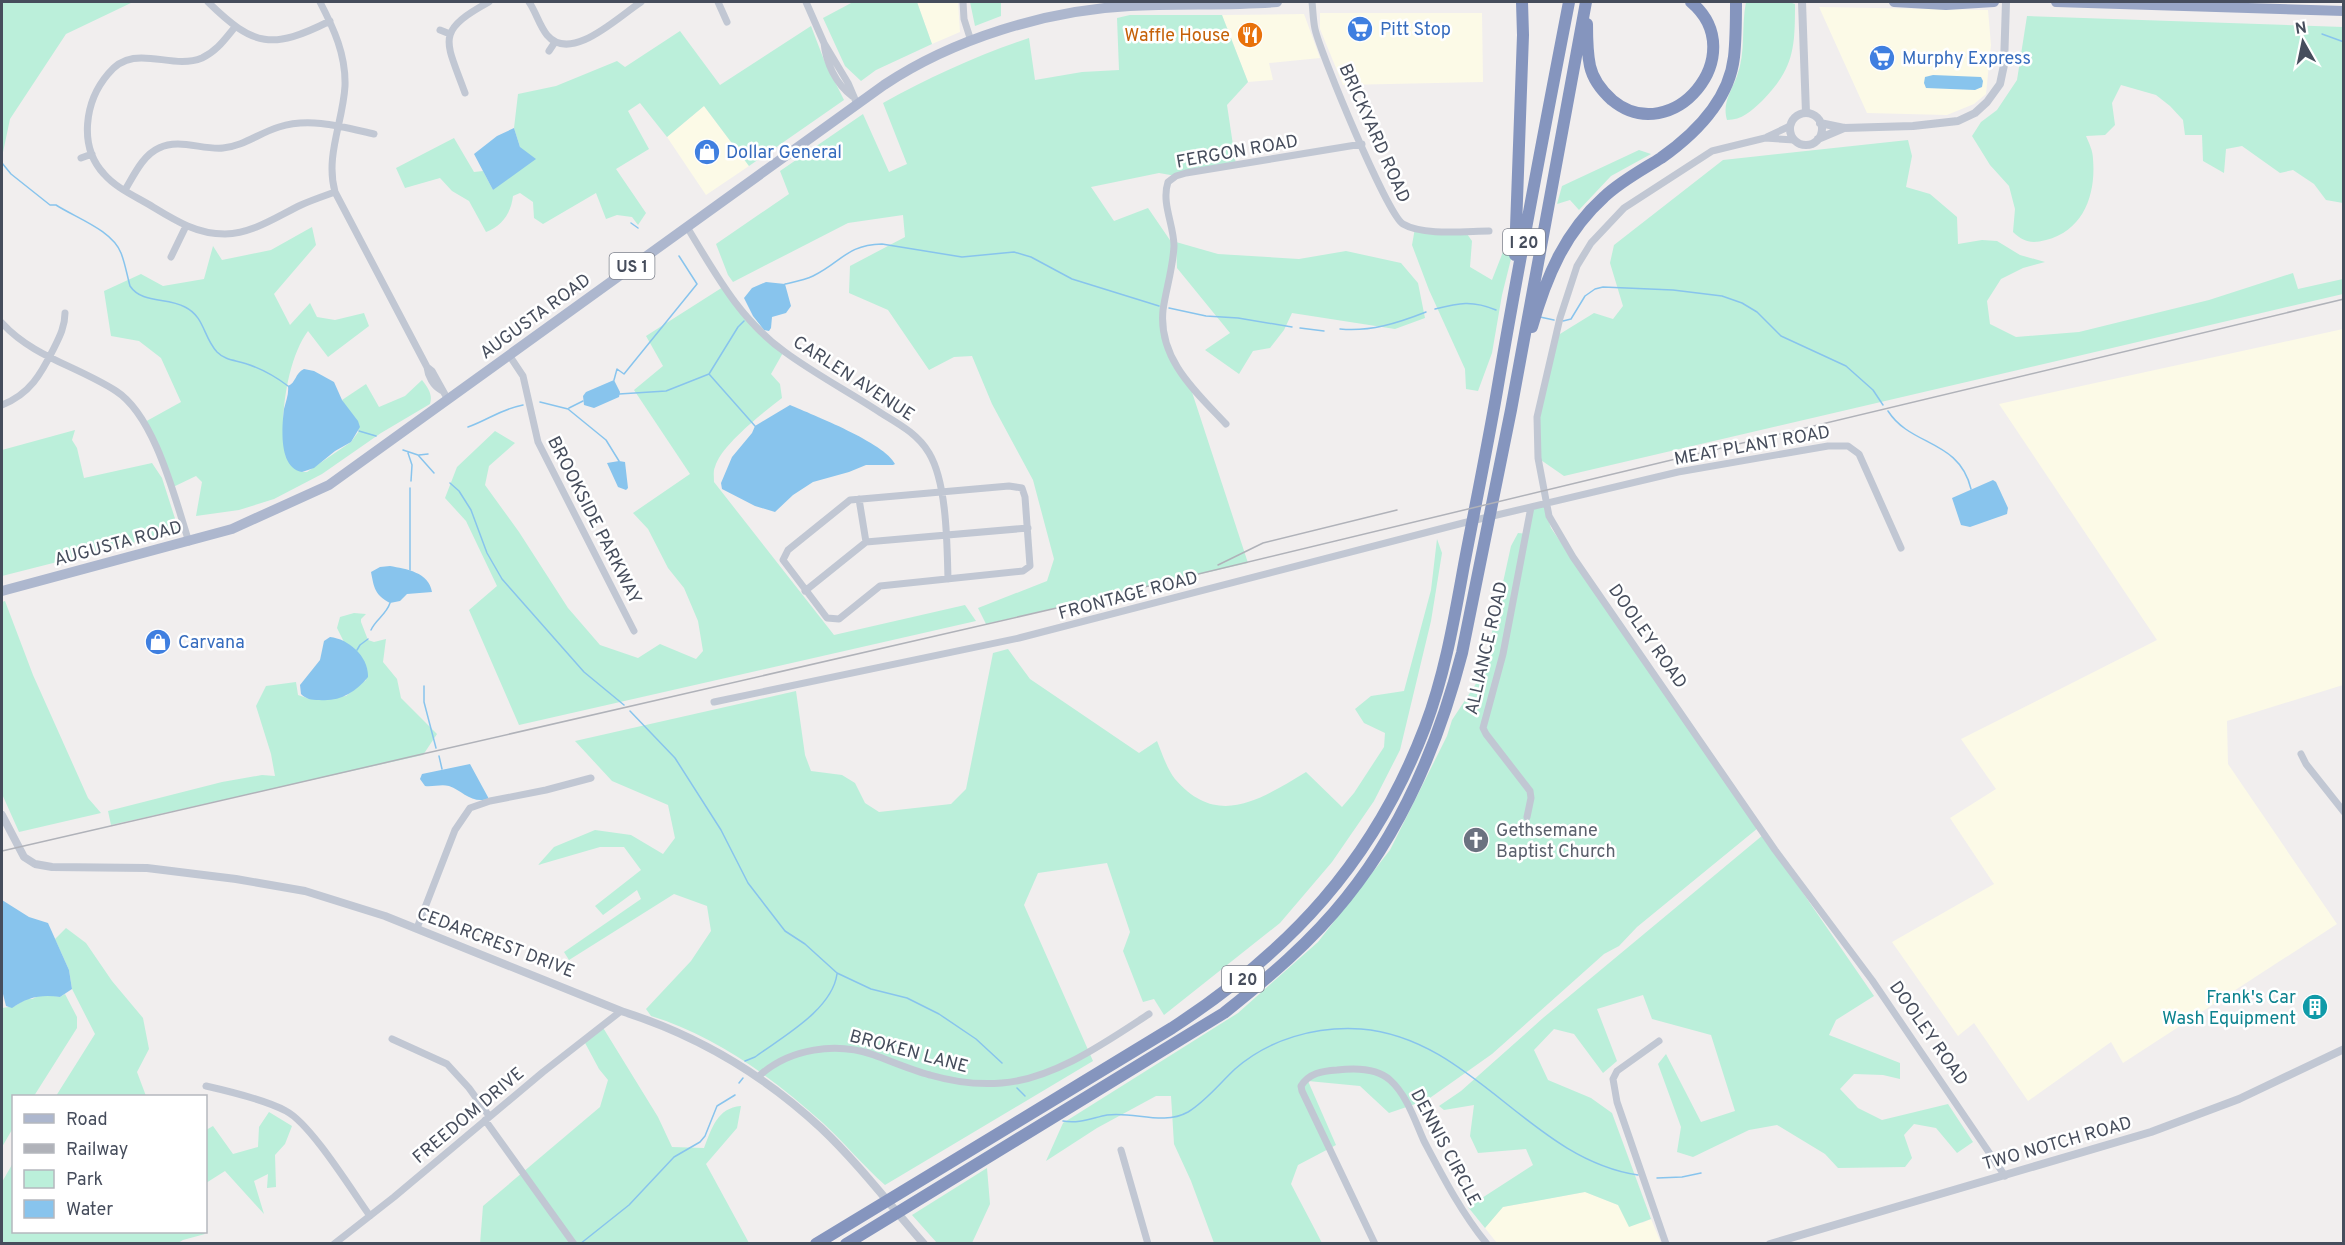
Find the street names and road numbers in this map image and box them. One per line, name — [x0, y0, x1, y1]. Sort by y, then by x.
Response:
street label: BRICKYARD ROAD — [1333, 60, 1415, 207]
street label: FERGON ROAD — [1174, 130, 1300, 175]
road number: I 20 — [1503, 229, 1545, 255]
road number: US 1 — [610, 253, 654, 279]
street label: AUGUSTA ROAD — [476, 269, 596, 365]
street label: CARLEN AVENUE — [788, 331, 918, 427]
street label: MEAT PLANT ROAD — [1672, 421, 1832, 472]
street label: BROOKSIDE PARKWAY — [541, 433, 646, 609]
street label: AUGUSTA ROAD — [52, 516, 185, 573]
street label: FRONTAGE ROAD — [1056, 567, 1201, 626]
street label: ALLIANCE ROAD — [1461, 579, 1514, 717]
street label: DOOLEY ROAD — [1602, 580, 1691, 694]
street label: CEDARCREST DRIVE — [413, 903, 578, 984]
road number: I 20 — [1222, 966, 1264, 992]
street label: DOOLEY ROAD — [1883, 977, 1972, 1091]
street label: BROKEN LANE — [847, 1026, 970, 1079]
street label: FREEDOM DRIVE — [408, 1063, 530, 1170]
street label: DENNIS CIRCLE — [1404, 1085, 1485, 1210]
street label: TWO NOTCH ROAD — [1980, 1112, 2135, 1177]

